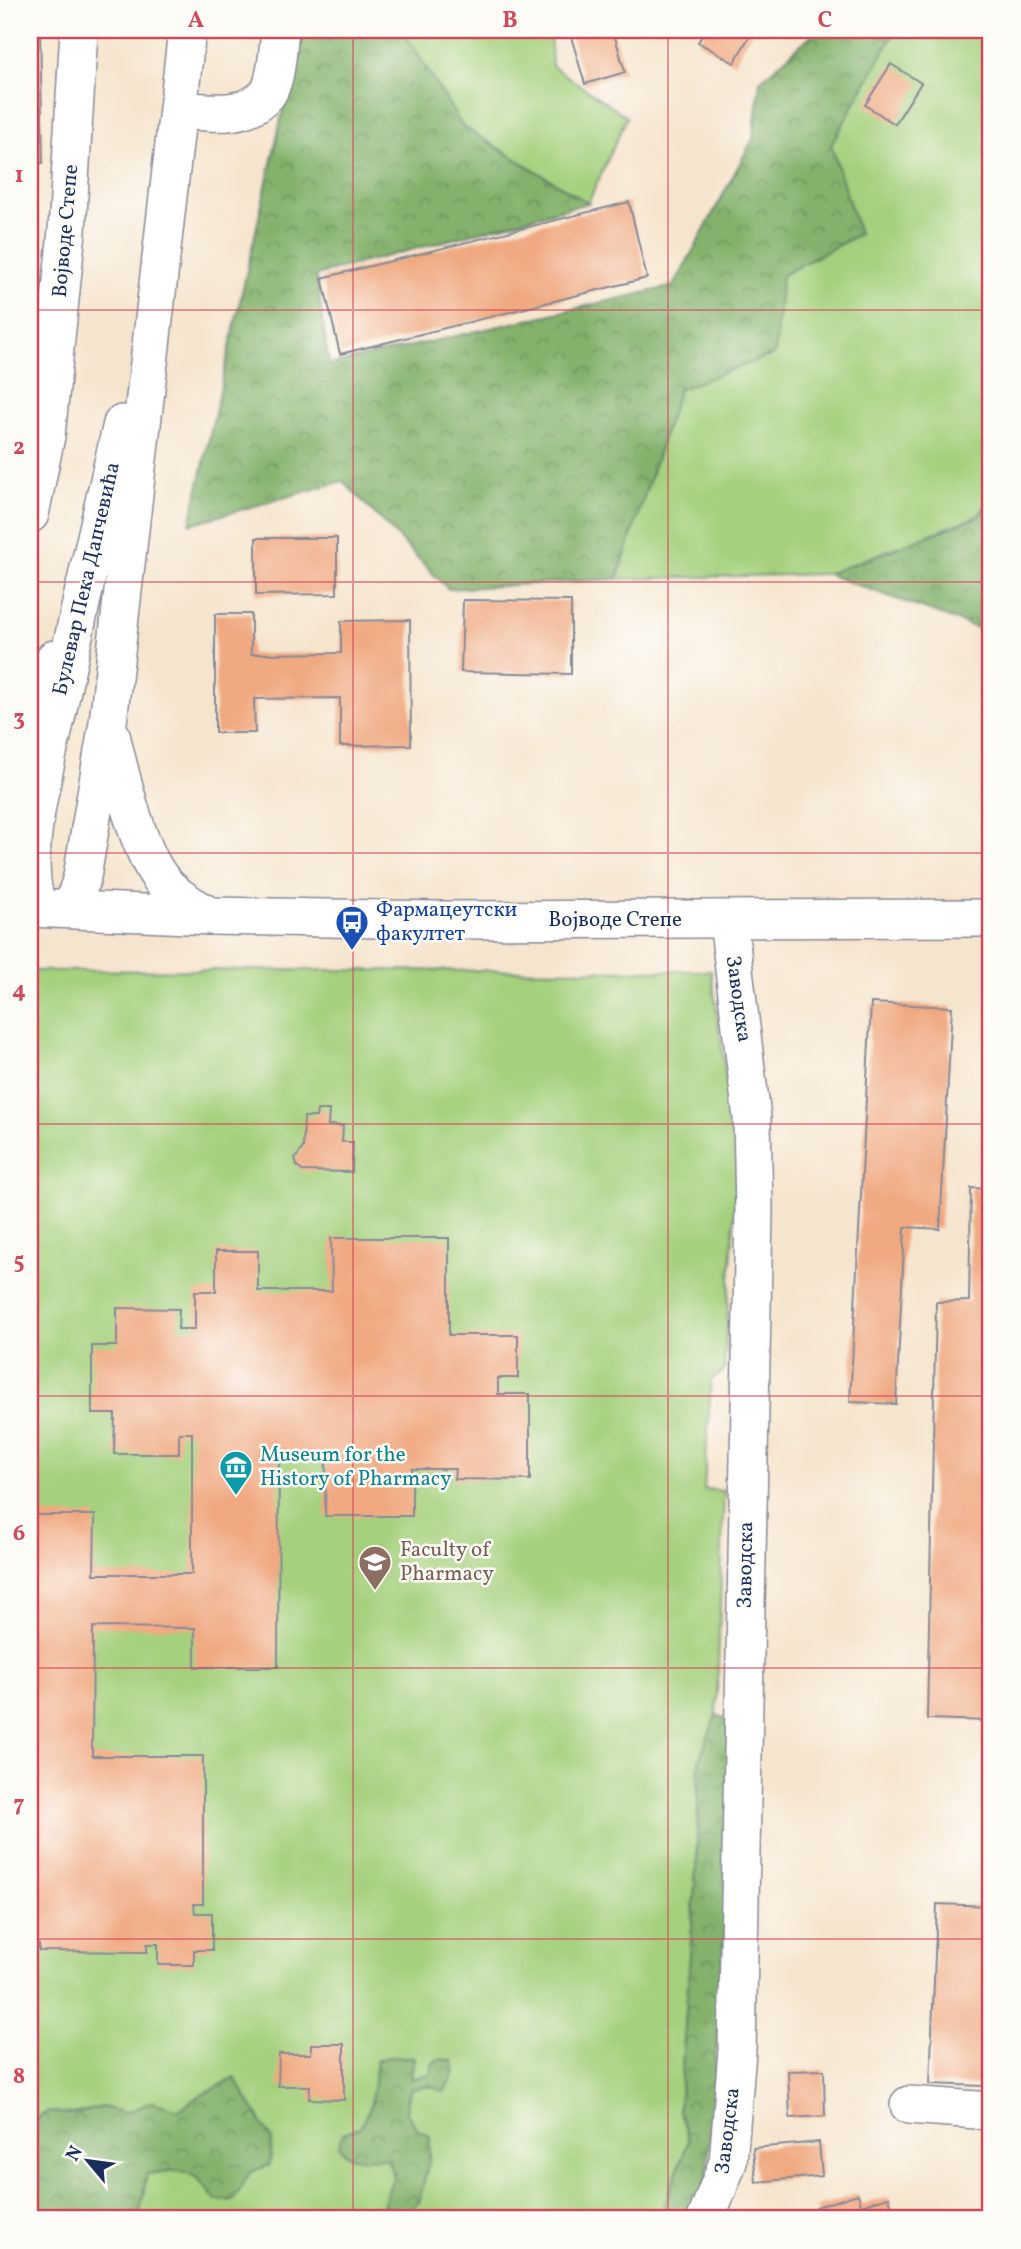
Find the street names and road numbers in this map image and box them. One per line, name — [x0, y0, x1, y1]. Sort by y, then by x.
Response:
street label: Војводе Степе — [46, 163, 86, 299]
street label: Булевар Пека Дапчевића — [46, 459, 128, 699]
street label: Војводе Степе — [548, 906, 682, 935]
street label: Заводска — [718, 954, 758, 1044]
street label: Заводска — [731, 1521, 761, 1609]
street label: Заводска — [708, 2086, 748, 2176]

